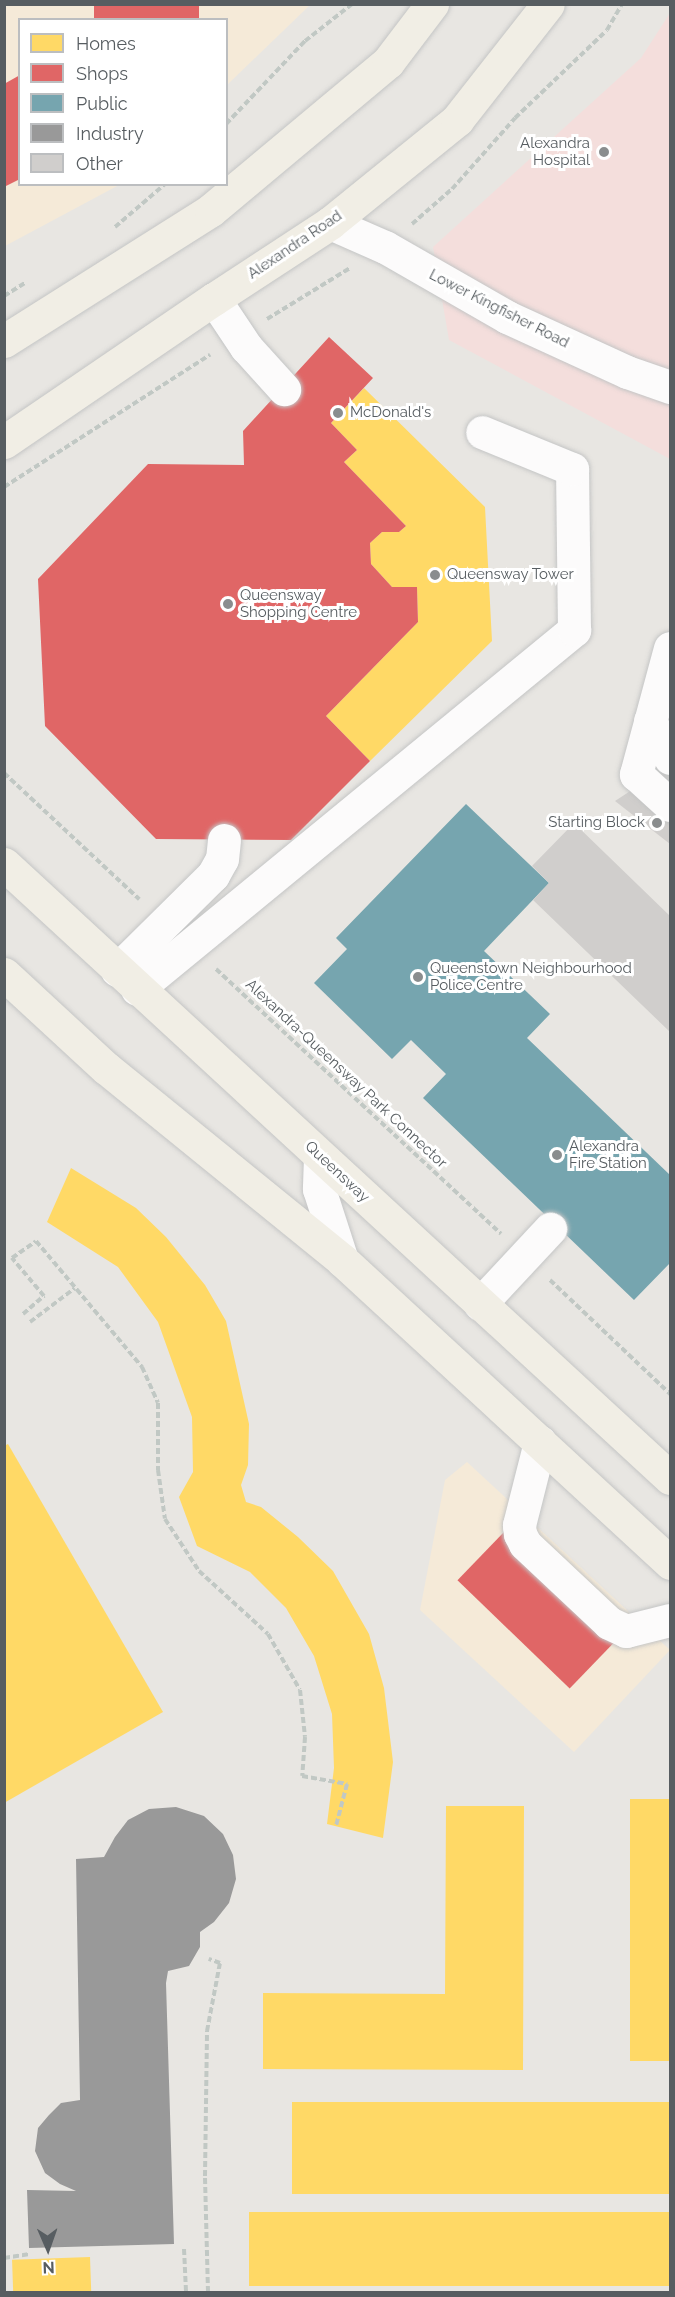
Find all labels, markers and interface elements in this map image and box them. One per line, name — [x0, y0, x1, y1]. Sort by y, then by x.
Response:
legend — [18, 18, 228, 186]
text: Homes — [76, 33, 136, 54]
text: Shops — [76, 63, 128, 84]
text: Public — [76, 93, 128, 114]
text: Industry — [76, 123, 144, 144]
place label: Alexandra Hospital — [520, 134, 590, 169]
marker: Alexandra Hospital — [595, 143, 613, 161]
text: Other — [76, 153, 123, 174]
street label: Alexandra Road — [245, 207, 345, 283]
street label: Lower Kingfisher Road — [426, 266, 572, 352]
place label: McDonald's — [350, 404, 431, 422]
marker: McDonald's — [331, 406, 345, 420]
place label: Queensway Tower — [447, 566, 575, 584]
marker: Queensway Tower — [428, 568, 442, 582]
place label: Queensway Shopping Centre — [240, 586, 357, 621]
marker: Queensway Shopping Centre — [221, 597, 235, 611]
place label: Starting Block — [548, 814, 645, 832]
marker: Starting Block — [650, 816, 664, 830]
place label: Queenstown Neighbourhood Police Centre — [430, 959, 632, 994]
marker: Queenstown Neighbourhood Police Centre — [411, 970, 425, 984]
street label: Alexandra-Queensway Park Connector — [242, 976, 450, 1172]
place label: Alexandra Fire Station — [569, 1137, 647, 1172]
street label: Queensway — [301, 1138, 373, 1206]
marker: Alexandra Fire Station — [550, 1148, 564, 1162]
north arrow — [18, 2219, 78, 2279]
text: N — [42, 2258, 55, 2277]

